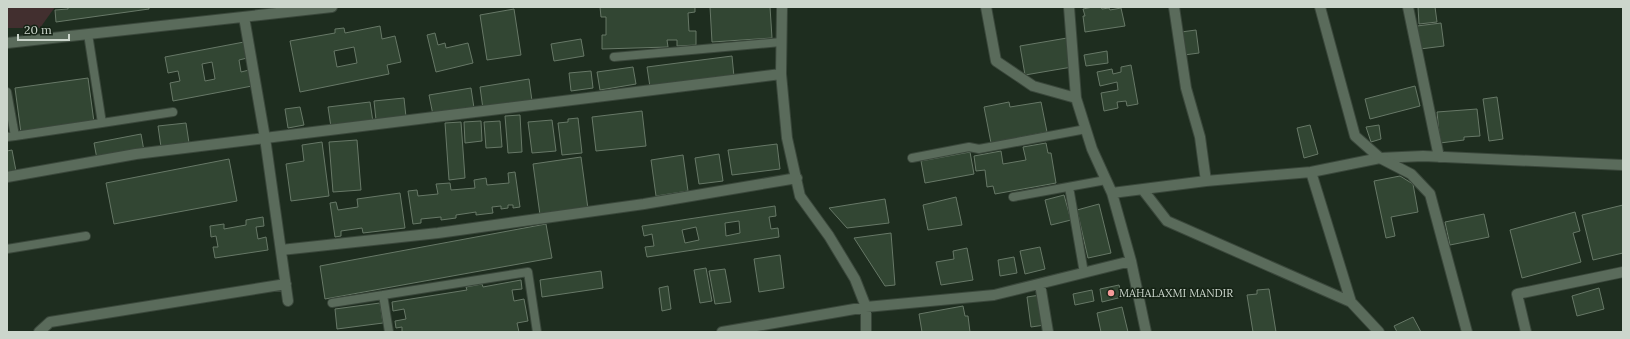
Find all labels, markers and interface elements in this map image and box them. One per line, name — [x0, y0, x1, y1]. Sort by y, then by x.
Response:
scale bar — [18, 16, 69, 42]
text: 20 m — [24, 22, 52, 37]
place label: MAHALAXMI MANDIR — [1119, 286, 1233, 300]
marker: MAHALAXMI MANDIR — [1106, 288, 1116, 298]

